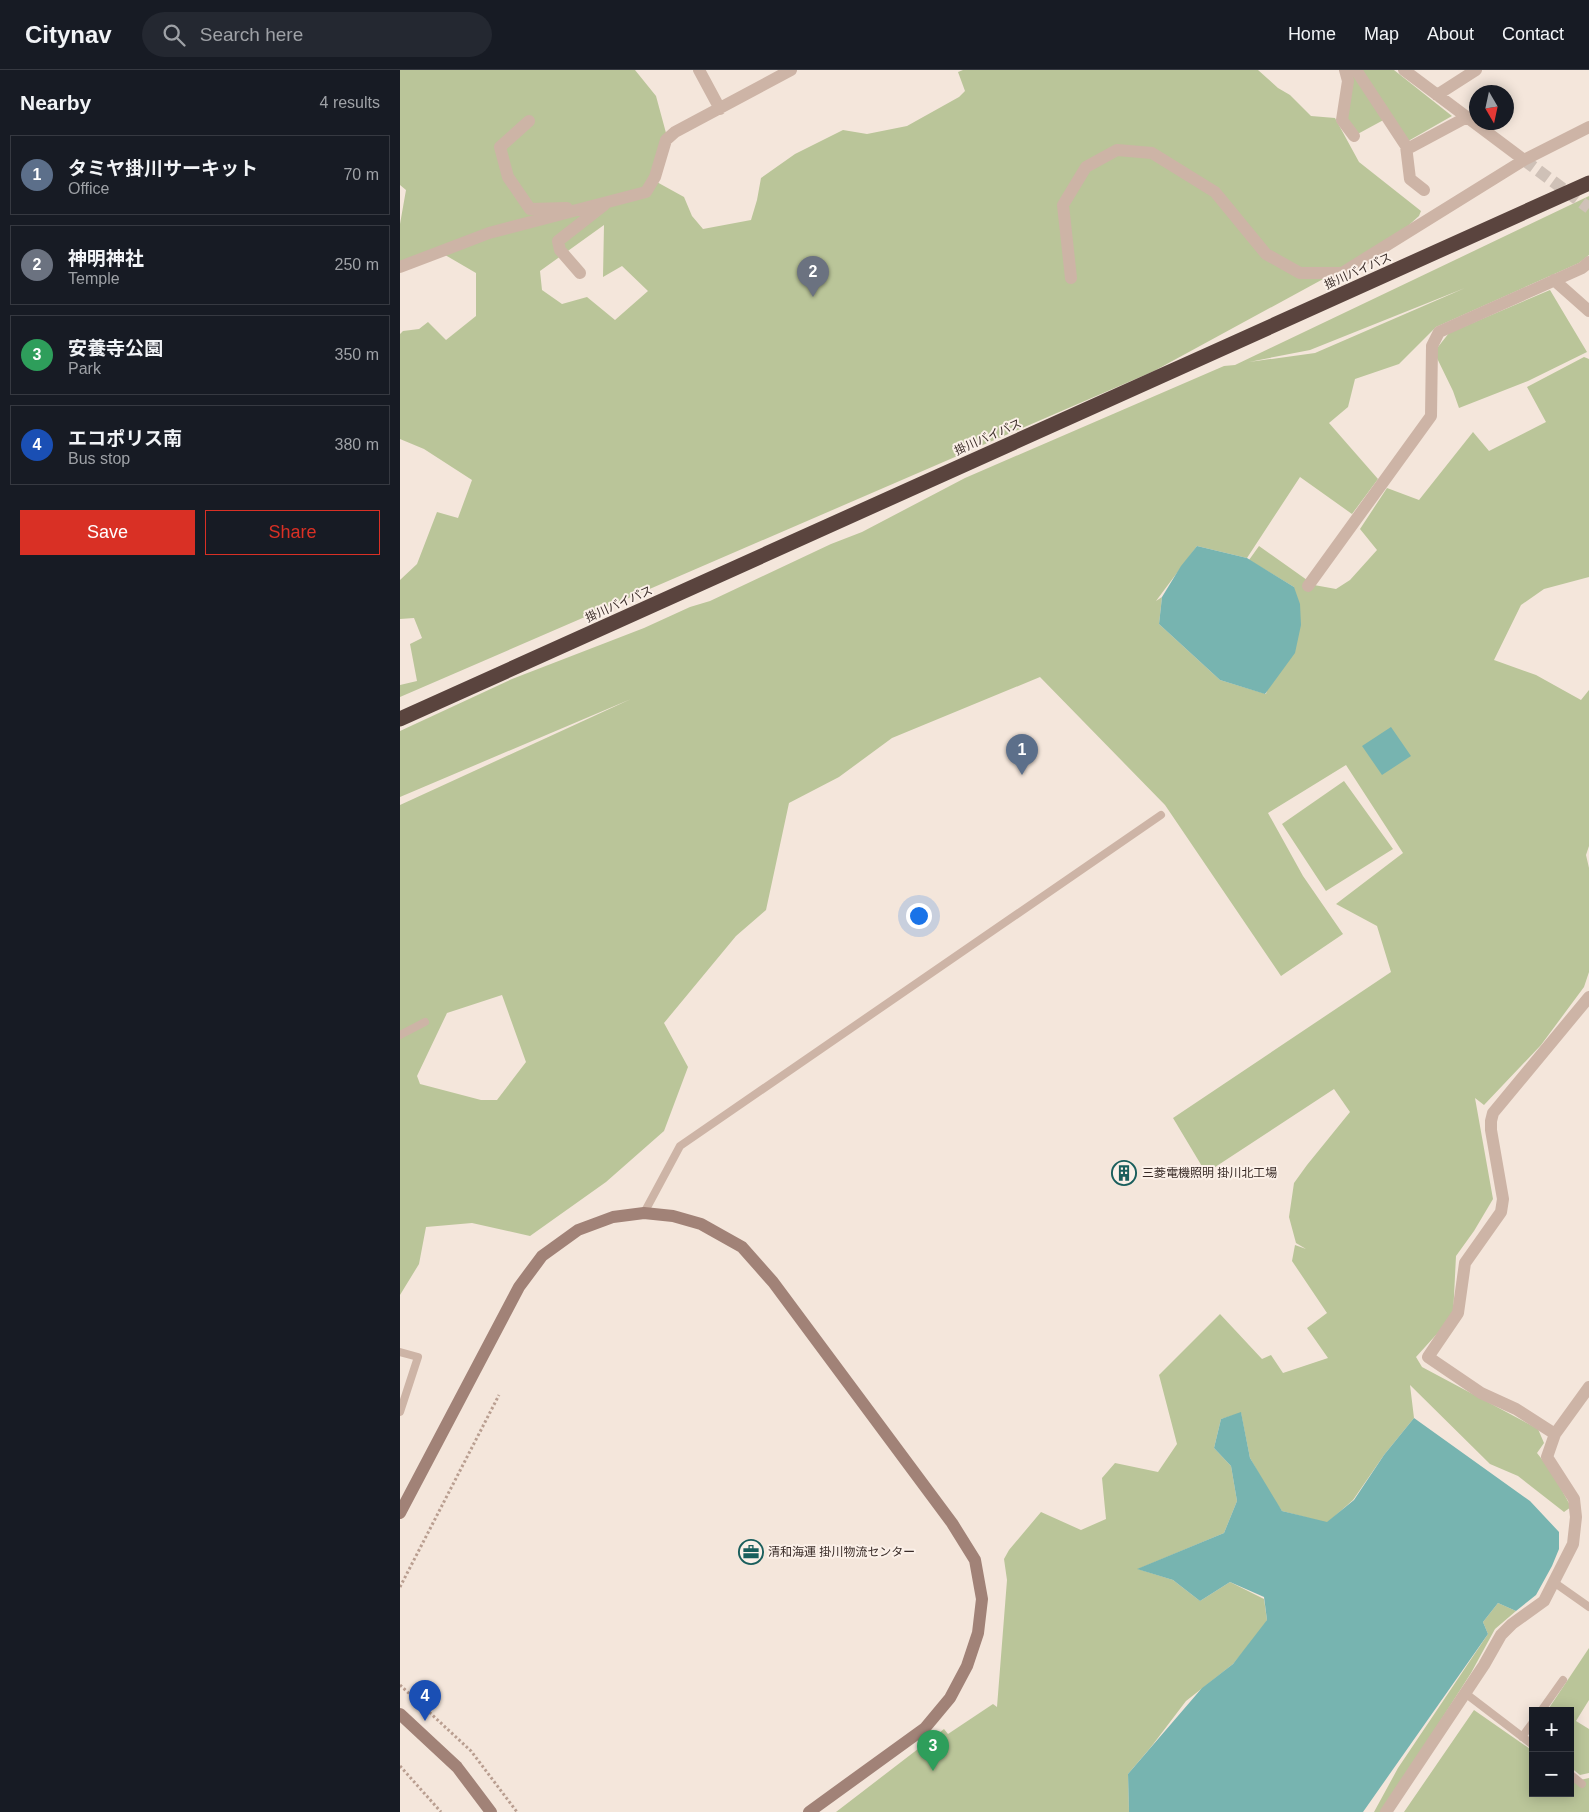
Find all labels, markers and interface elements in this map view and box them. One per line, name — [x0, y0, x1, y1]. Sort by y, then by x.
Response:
search box — [142, 12, 492, 57]
text: Citynav — [25, 21, 112, 48]
icon: search — [160, 21, 188, 49]
text: Search here — [200, 24, 303, 45]
text: Home — [1288, 24, 1336, 44]
text: Map — [1364, 24, 1399, 44]
text: About — [1427, 24, 1474, 44]
text: Contact — [1502, 24, 1564, 44]
north arrow — [1469, 85, 1514, 130]
text: Nearby — [20, 91, 91, 114]
text: 4 results — [320, 94, 380, 111]
text: タミヤ掛川サーキット — [68, 158, 258, 179]
text: 1 — [33, 166, 41, 183]
text: 70 m — [343, 166, 379, 183]
text: Office — [68, 180, 110, 197]
text: 神明神社 — [68, 248, 144, 269]
street label: 掛川バイパス — [1322, 250, 1394, 292]
text: 2 — [33, 256, 41, 273]
text: 250 m — [335, 256, 379, 273]
pin: 2 — [797, 256, 829, 297]
text: Temple — [68, 270, 120, 287]
text: 安養寺公園 — [68, 338, 163, 359]
text: 3 — [33, 346, 41, 363]
text: 350 m — [335, 346, 379, 363]
text: Park — [68, 360, 101, 377]
street label: 掛川バイパス — [952, 416, 1024, 458]
text: エコポリス南 — [68, 428, 182, 449]
text: 4 — [33, 436, 41, 453]
text: 380 m — [335, 436, 379, 453]
text: Bus stop — [68, 450, 130, 467]
button: Save — [20, 510, 195, 555]
button: Share — [205, 510, 380, 555]
street label: 掛川バイパス — [583, 583, 655, 625]
pin: 1 — [1006, 734, 1038, 775]
your location — [906, 903, 932, 929]
building icon: 三菱電機照明 掛川北工場 — [1111, 1160, 1137, 1186]
place label: 三菱電機照明 掛川北工場 — [1142, 1166, 1277, 1180]
office icon: 清和海運 掛川物流センター — [738, 1539, 764, 1565]
place label: 清和海運 掛川物流センター — [768, 1545, 915, 1559]
pin: 4 — [409, 1680, 441, 1721]
map controls — [1529, 1707, 1574, 1797]
button: + — [1529, 1707, 1574, 1752]
pin: 3 — [917, 1730, 949, 1771]
button: − — [1529, 1752, 1574, 1797]

